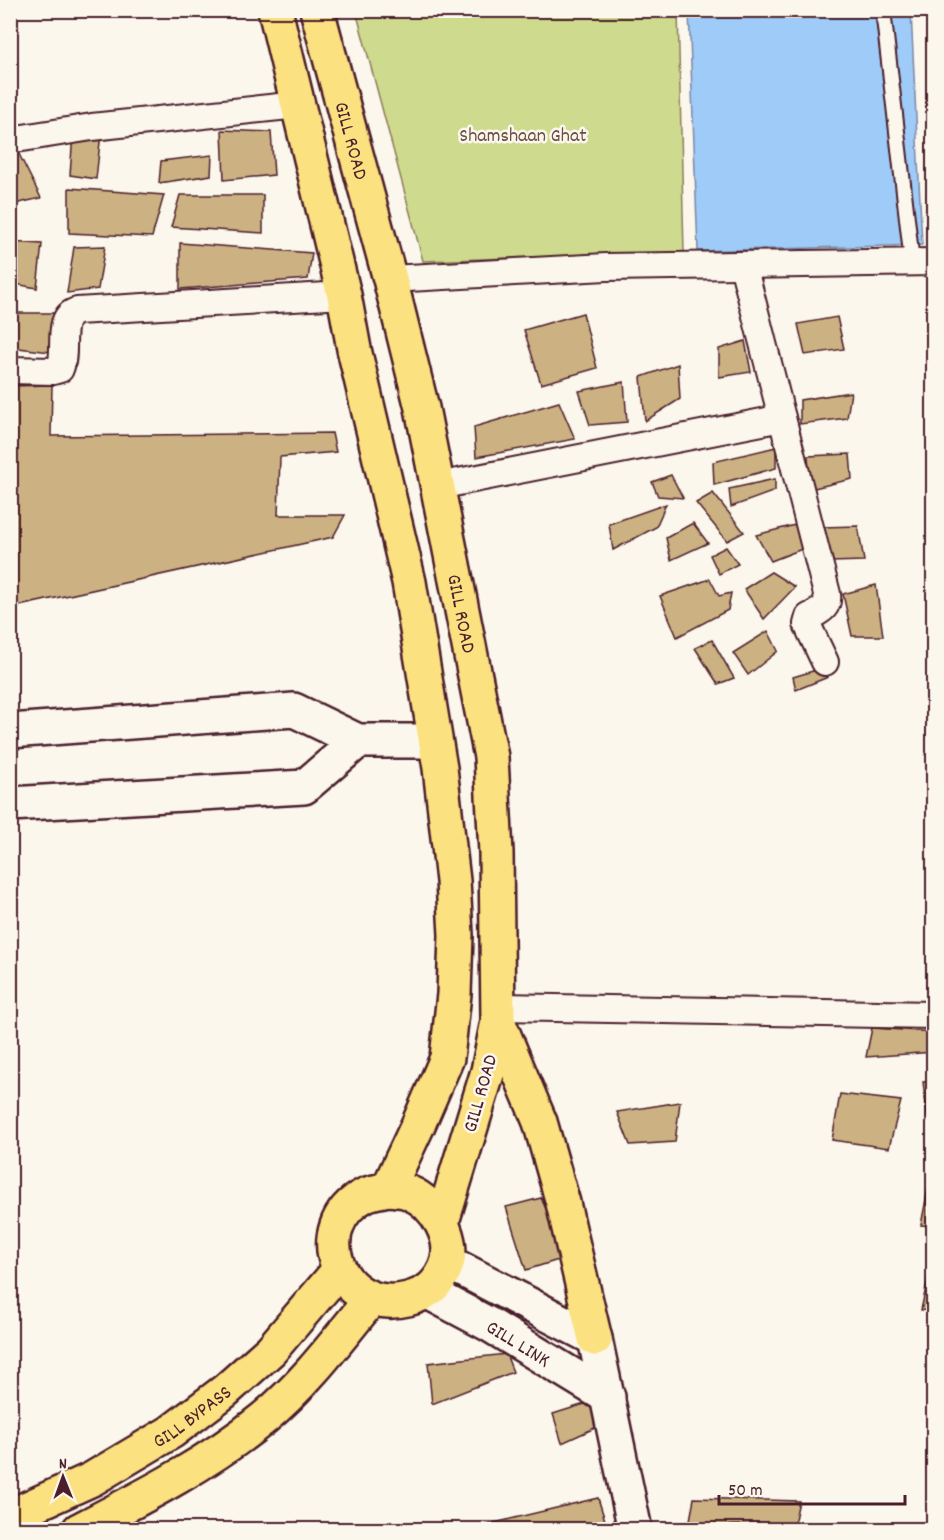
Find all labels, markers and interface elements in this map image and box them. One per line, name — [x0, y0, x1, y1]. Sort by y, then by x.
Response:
street label: GILL ROAD — [326, 99, 373, 183]
park label: Shamshaan Ghat — [459, 123, 587, 151]
street label: GILL ROAD — [438, 572, 481, 656]
street label: GILL ROAD — [457, 1052, 506, 1136]
street label: GILL LINK — [480, 1315, 555, 1376]
street label: GILL BYPASS — [148, 1380, 239, 1457]
north arrow — [33, 1447, 93, 1507]
text: N — [59, 1453, 67, 1476]
scale bar — [719, 1468, 905, 1506]
text: 50 m — [728, 1479, 763, 1504]

